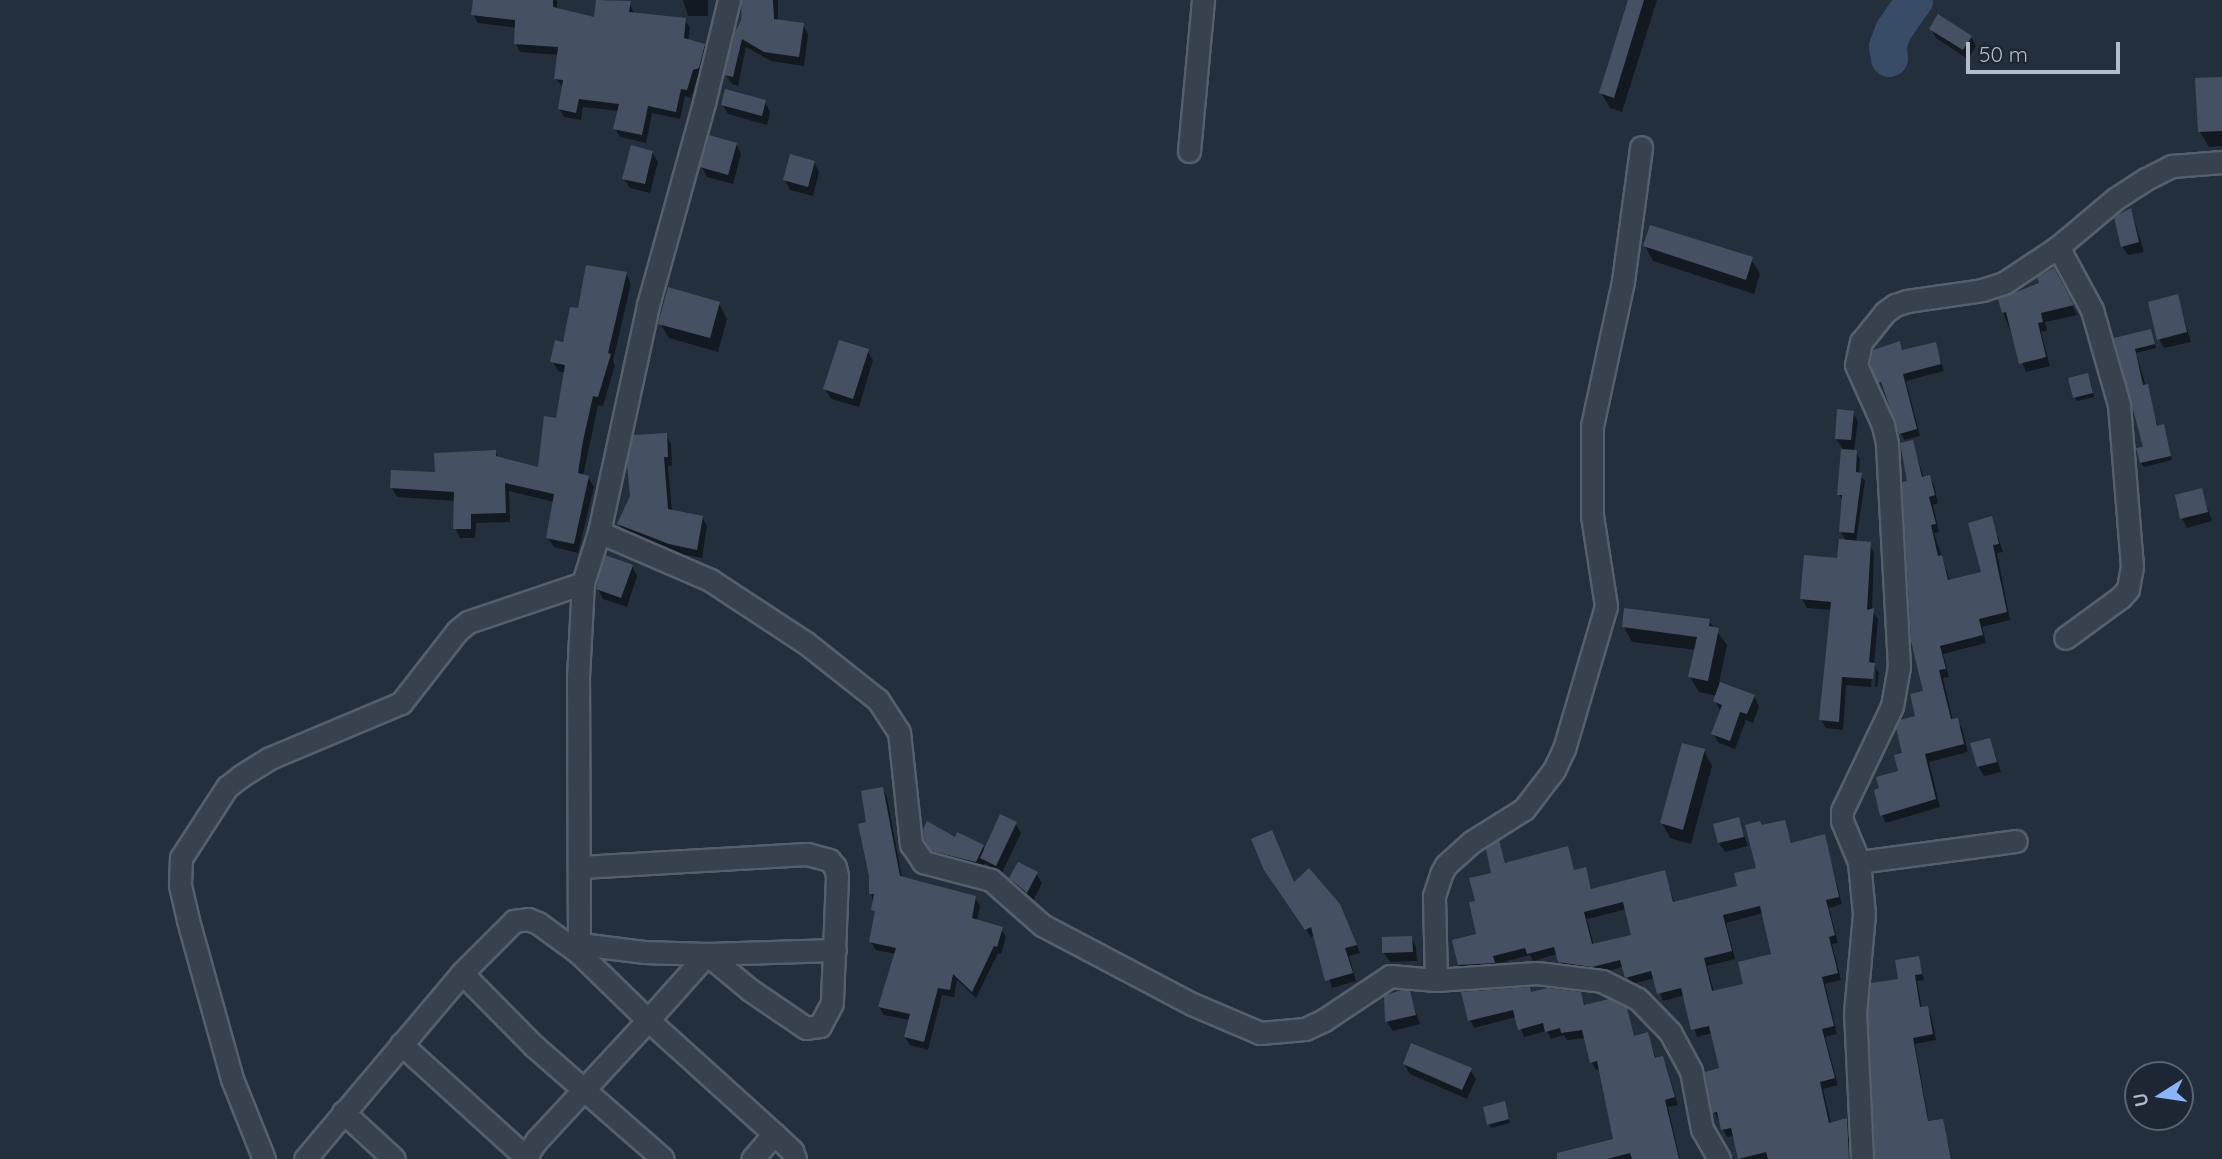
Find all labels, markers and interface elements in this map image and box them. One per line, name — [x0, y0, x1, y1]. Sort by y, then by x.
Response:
scale bar — [1970, 28, 2124, 72]
text: 50 m — [1979, 41, 2028, 67]
north arrow — [2124, 1061, 2194, 1131]
text: U — [2127, 1091, 2154, 1109]

